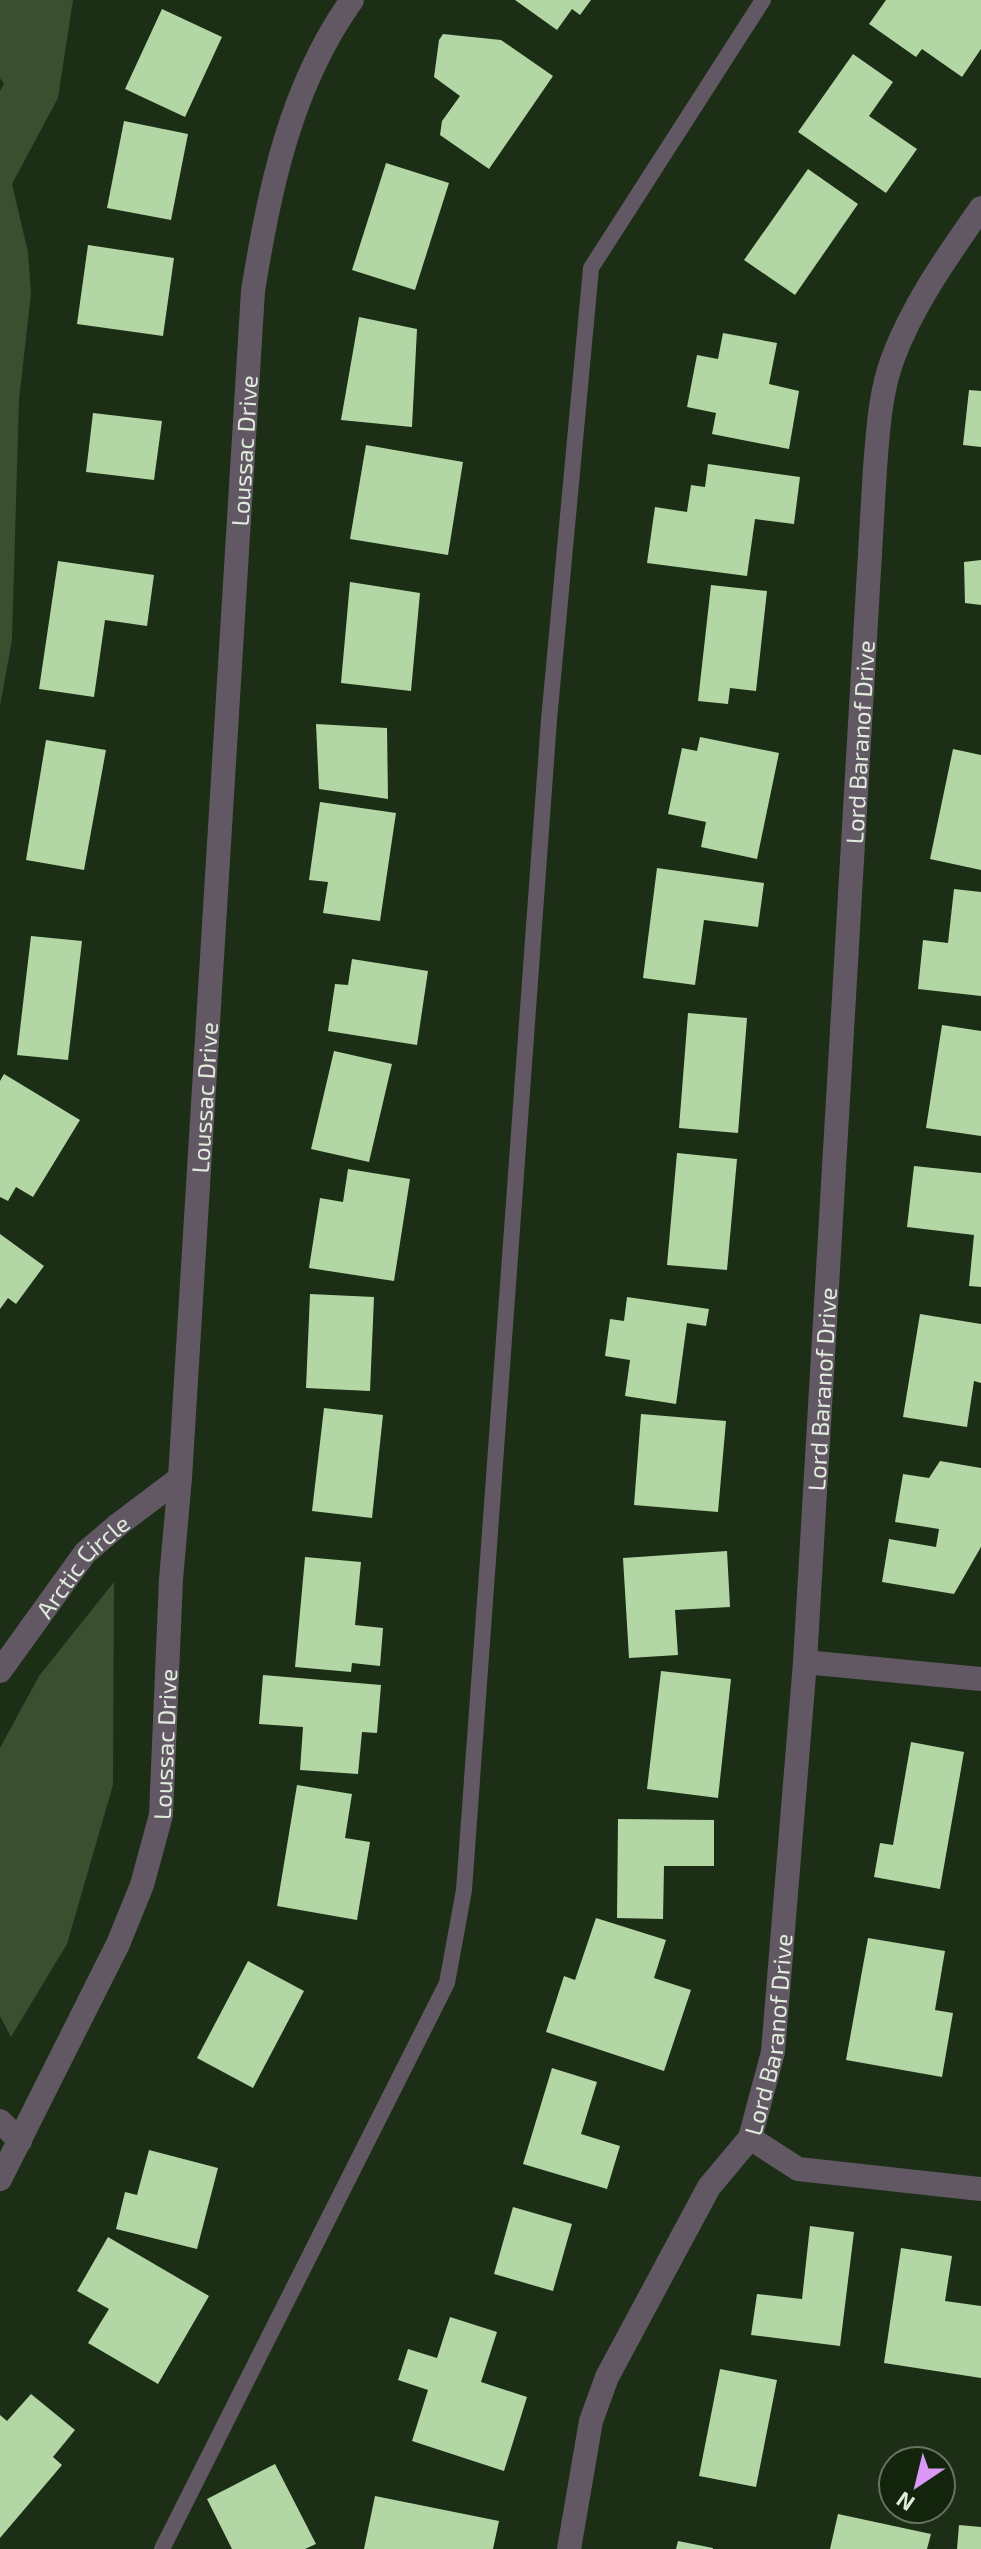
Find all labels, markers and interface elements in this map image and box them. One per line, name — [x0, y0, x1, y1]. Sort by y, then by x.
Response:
street label: Loussac Drive — [224, 374, 262, 527]
street label: Lord Baranof Drive — [838, 640, 879, 845]
street label: Loussac Drive — [184, 1021, 223, 1174]
street label: Lord Baranof Drive — [801, 1286, 841, 1492]
street label: Arctic Circle — [29, 1507, 134, 1623]
street label: Loussac Drive — [146, 1668, 182, 1820]
street label: Lord Baranof Drive — [737, 1933, 797, 2138]
north arrow — [877, 2445, 957, 2525]
text: N — [891, 2487, 919, 2517]

